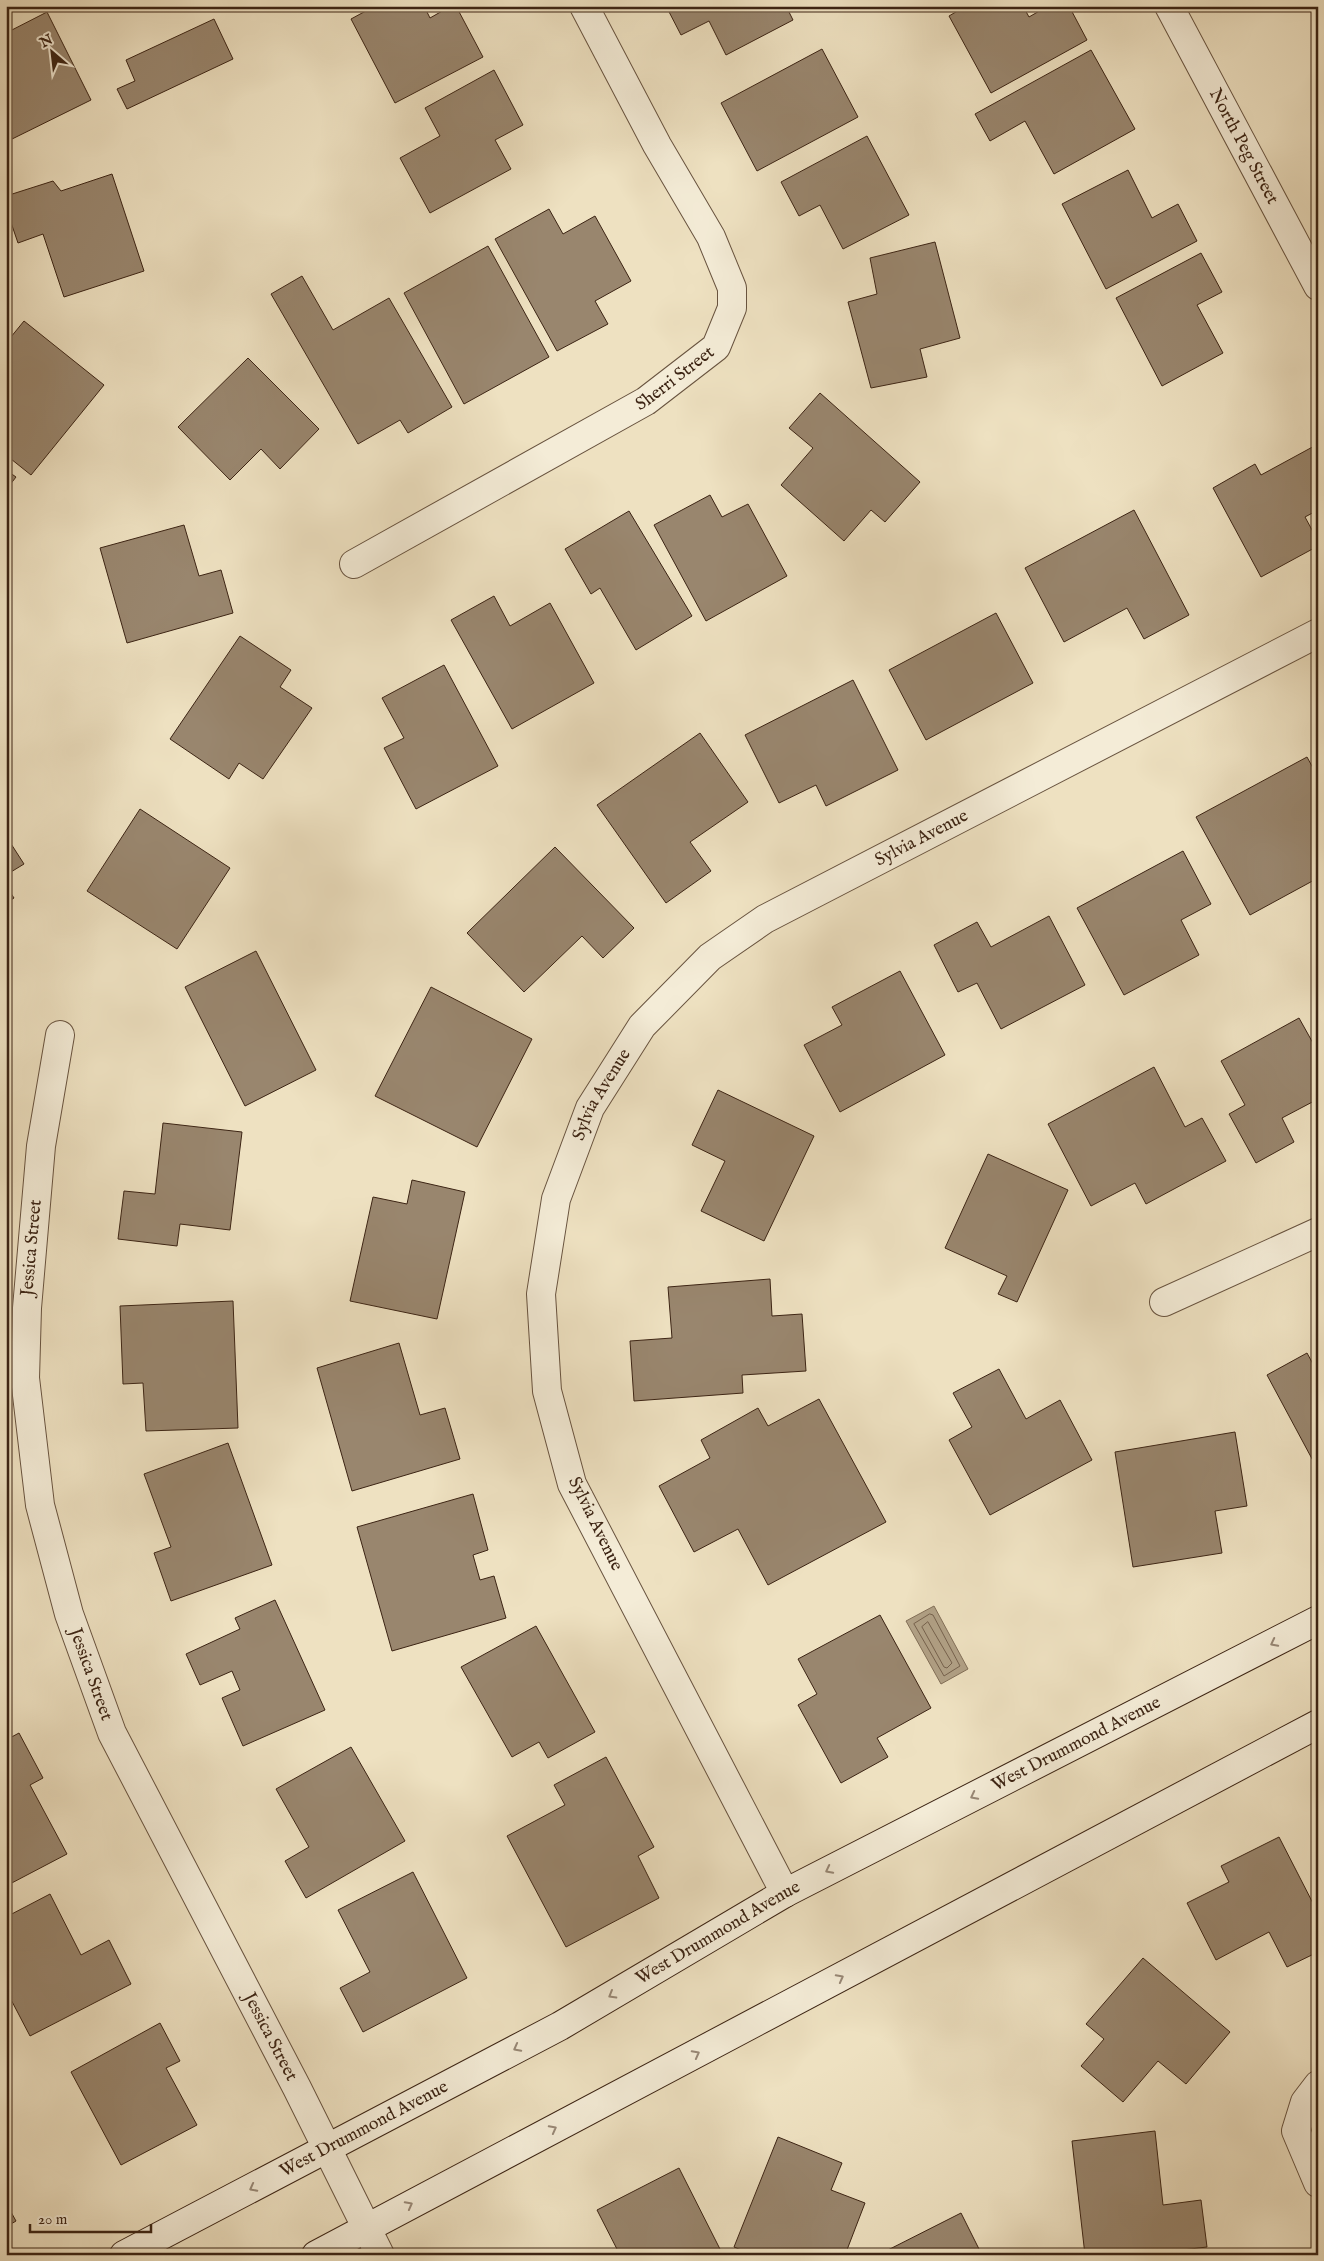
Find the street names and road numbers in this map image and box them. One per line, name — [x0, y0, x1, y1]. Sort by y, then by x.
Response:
street label: North Peg Street — [1203, 84, 1284, 208]
street label: Sherri Street — [631, 341, 719, 416]
street label: Sylvia Avenue — [871, 804, 972, 872]
street label: Sylvia Avenue — [567, 1044, 636, 1144]
street label: Jessica Street — [16, 1199, 48, 1299]
street label: Sylvia Avenue — [562, 1473, 628, 1575]
street label: Jessica Street — [63, 1623, 118, 1724]
street label: West Drummond Avenue — [988, 1691, 1165, 1797]
street label: West Drummond Avenue — [632, 1876, 804, 1990]
street label: Jessica Street — [237, 1987, 303, 2085]
street label: West Drummond Avenue — [276, 2075, 452, 2183]

